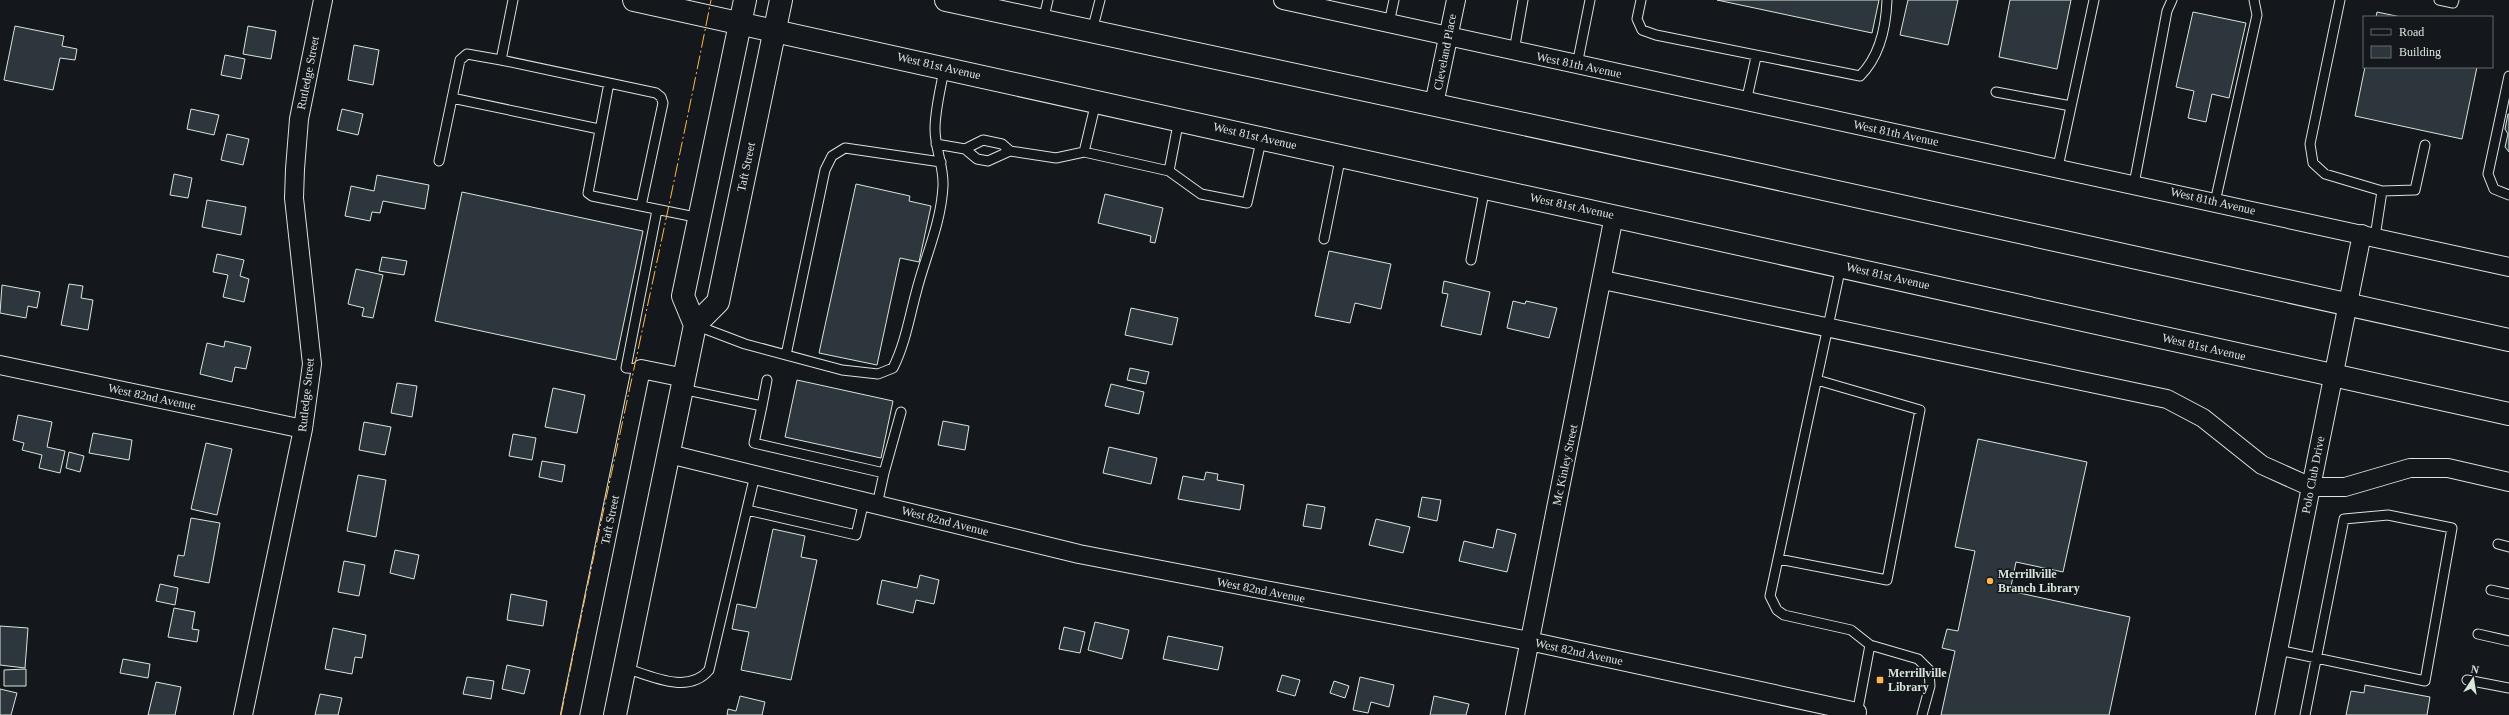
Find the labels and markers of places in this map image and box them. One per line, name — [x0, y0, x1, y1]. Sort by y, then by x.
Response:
place label: Merrillville Branch Library — [1998, 567, 2080, 595]
marker: Merrillville Branch Library — [1985, 576, 1995, 586]
place label: Merrillville Library — [1888, 666, 1947, 694]
marker: Merrillville Library — [1875, 675, 1885, 685]

